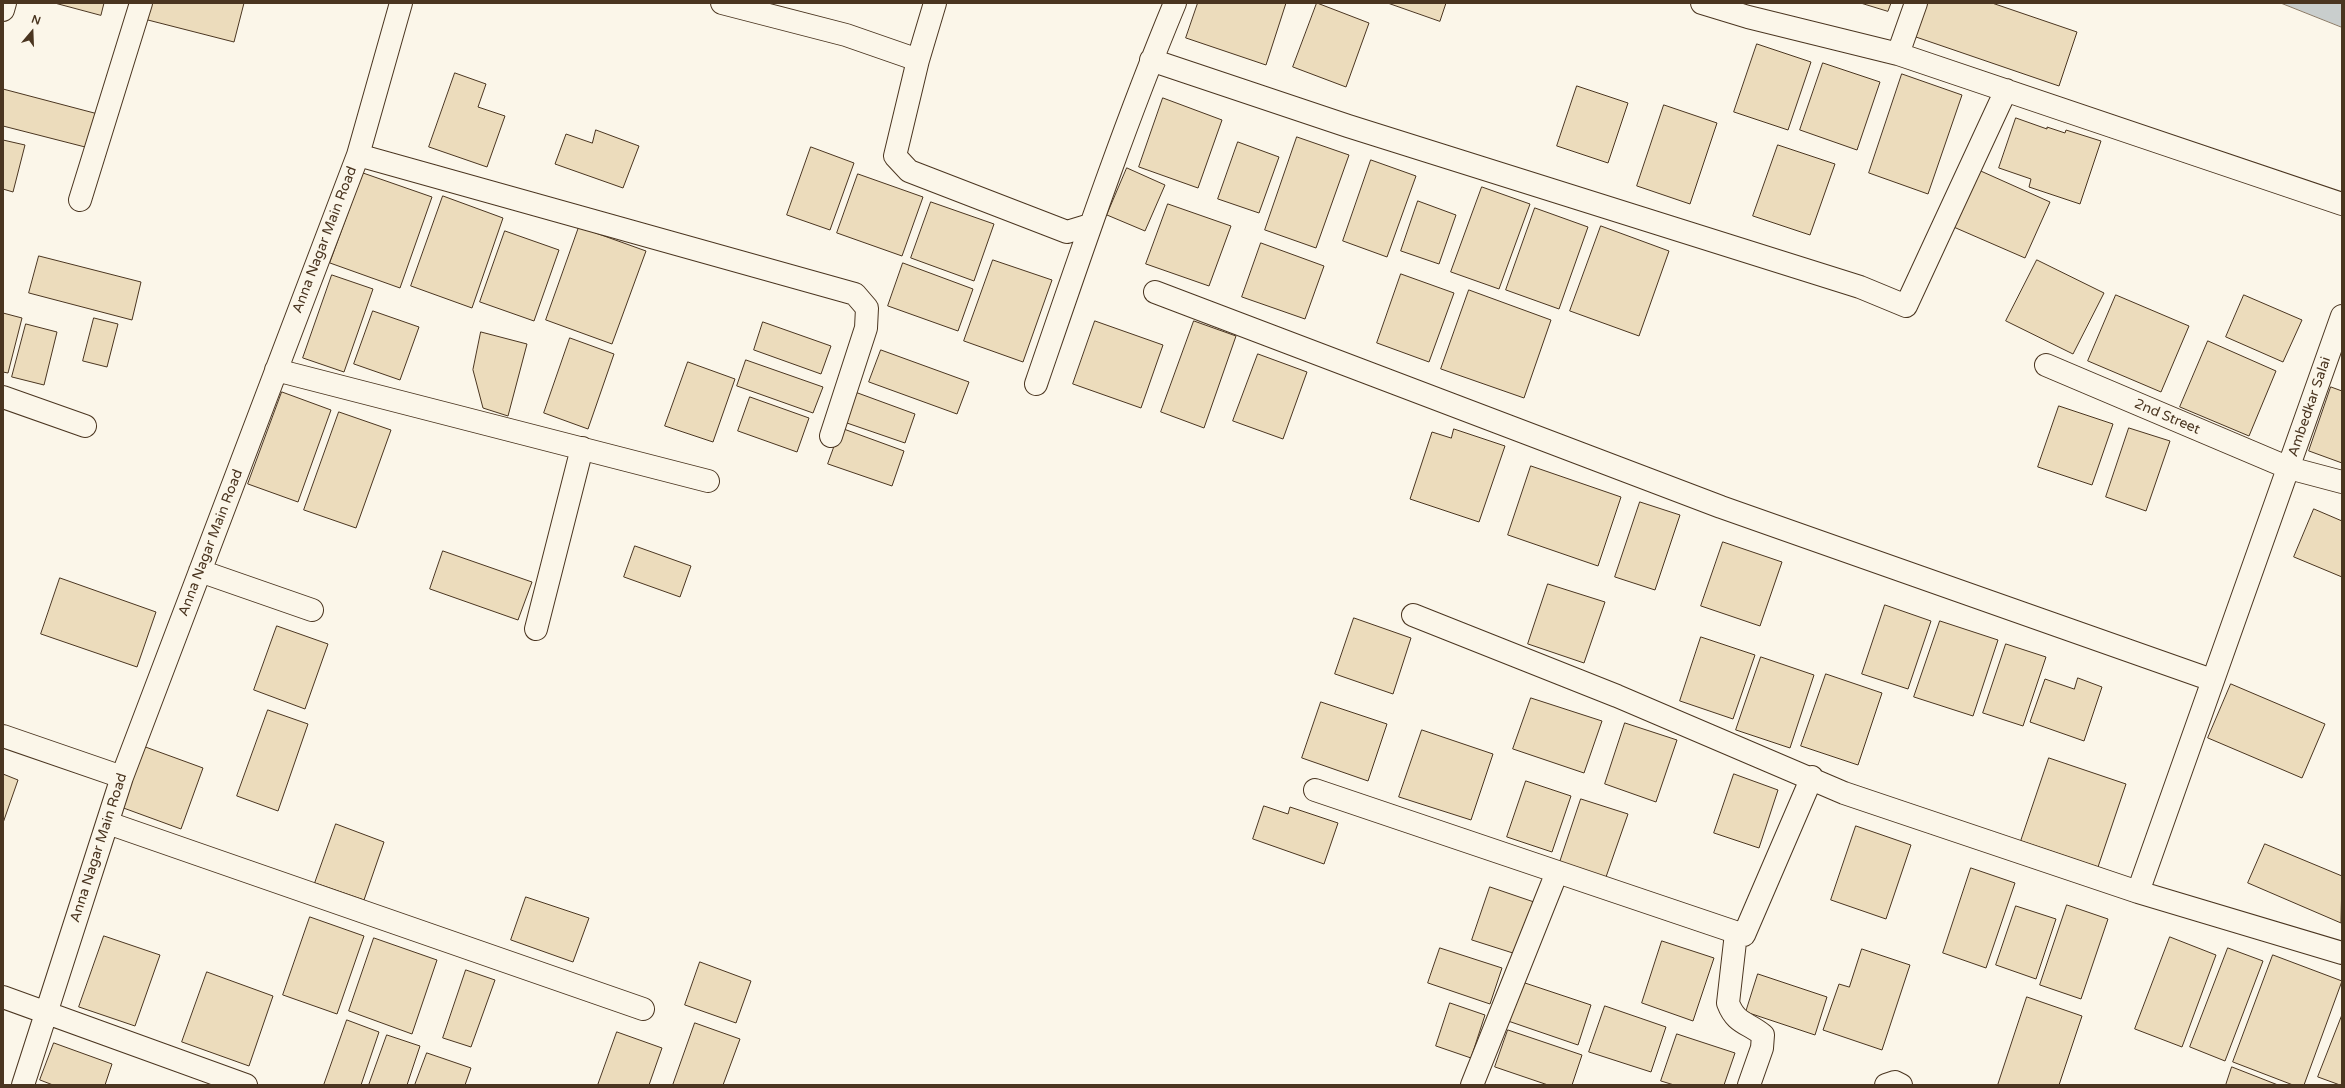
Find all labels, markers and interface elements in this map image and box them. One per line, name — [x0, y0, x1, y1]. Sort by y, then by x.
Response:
north arrow — [12, 12, 52, 52]
text: N — [30, 13, 42, 28]
street label: Anna Nagar Main Road — [289, 164, 361, 316]
street label: Ambedkar Salai — [2285, 355, 2335, 459]
street label: 2nd Street — [2132, 396, 2202, 438]
street label: Anna Nagar Main Road — [175, 467, 247, 619]
street label: Anna Nagar Main Road — [67, 771, 131, 925]

